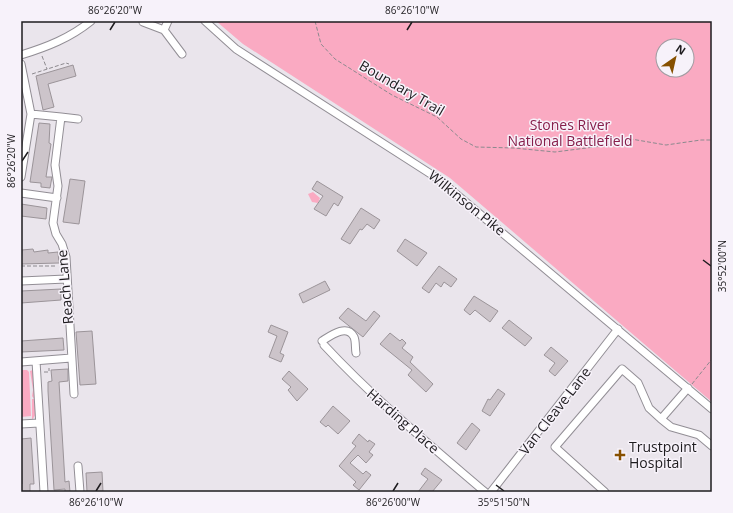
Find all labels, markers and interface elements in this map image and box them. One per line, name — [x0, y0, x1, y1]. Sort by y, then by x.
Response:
text: 86°26'20"W — [88, 3, 143, 17]
text: 86°26'10"W — [385, 3, 440, 17]
north arrow — [655, 38, 695, 78]
text: N — [673, 41, 689, 58]
street label: Boundary Trail — [356, 55, 448, 120]
park label: Stones River National Battlefield — [507, 115, 633, 150]
text: 86°26'20"W — [4, 133, 18, 188]
street label: Wilkinson Pike — [425, 166, 510, 240]
text: 35°52'00"N — [715, 240, 729, 292]
street label: Reach Lane — [52, 249, 77, 325]
street label: Van Cleave Lane — [514, 363, 595, 458]
street label: Harding Place — [363, 384, 444, 457]
place label: Trustpoint Hospital — [629, 437, 697, 472]
marker: Trustpoint Hospital — [614, 449, 626, 461]
text: 86°26'10"W — [69, 495, 124, 509]
text: 86°26'00"W — [366, 495, 421, 509]
text: 35°51'50"N — [478, 495, 530, 509]

